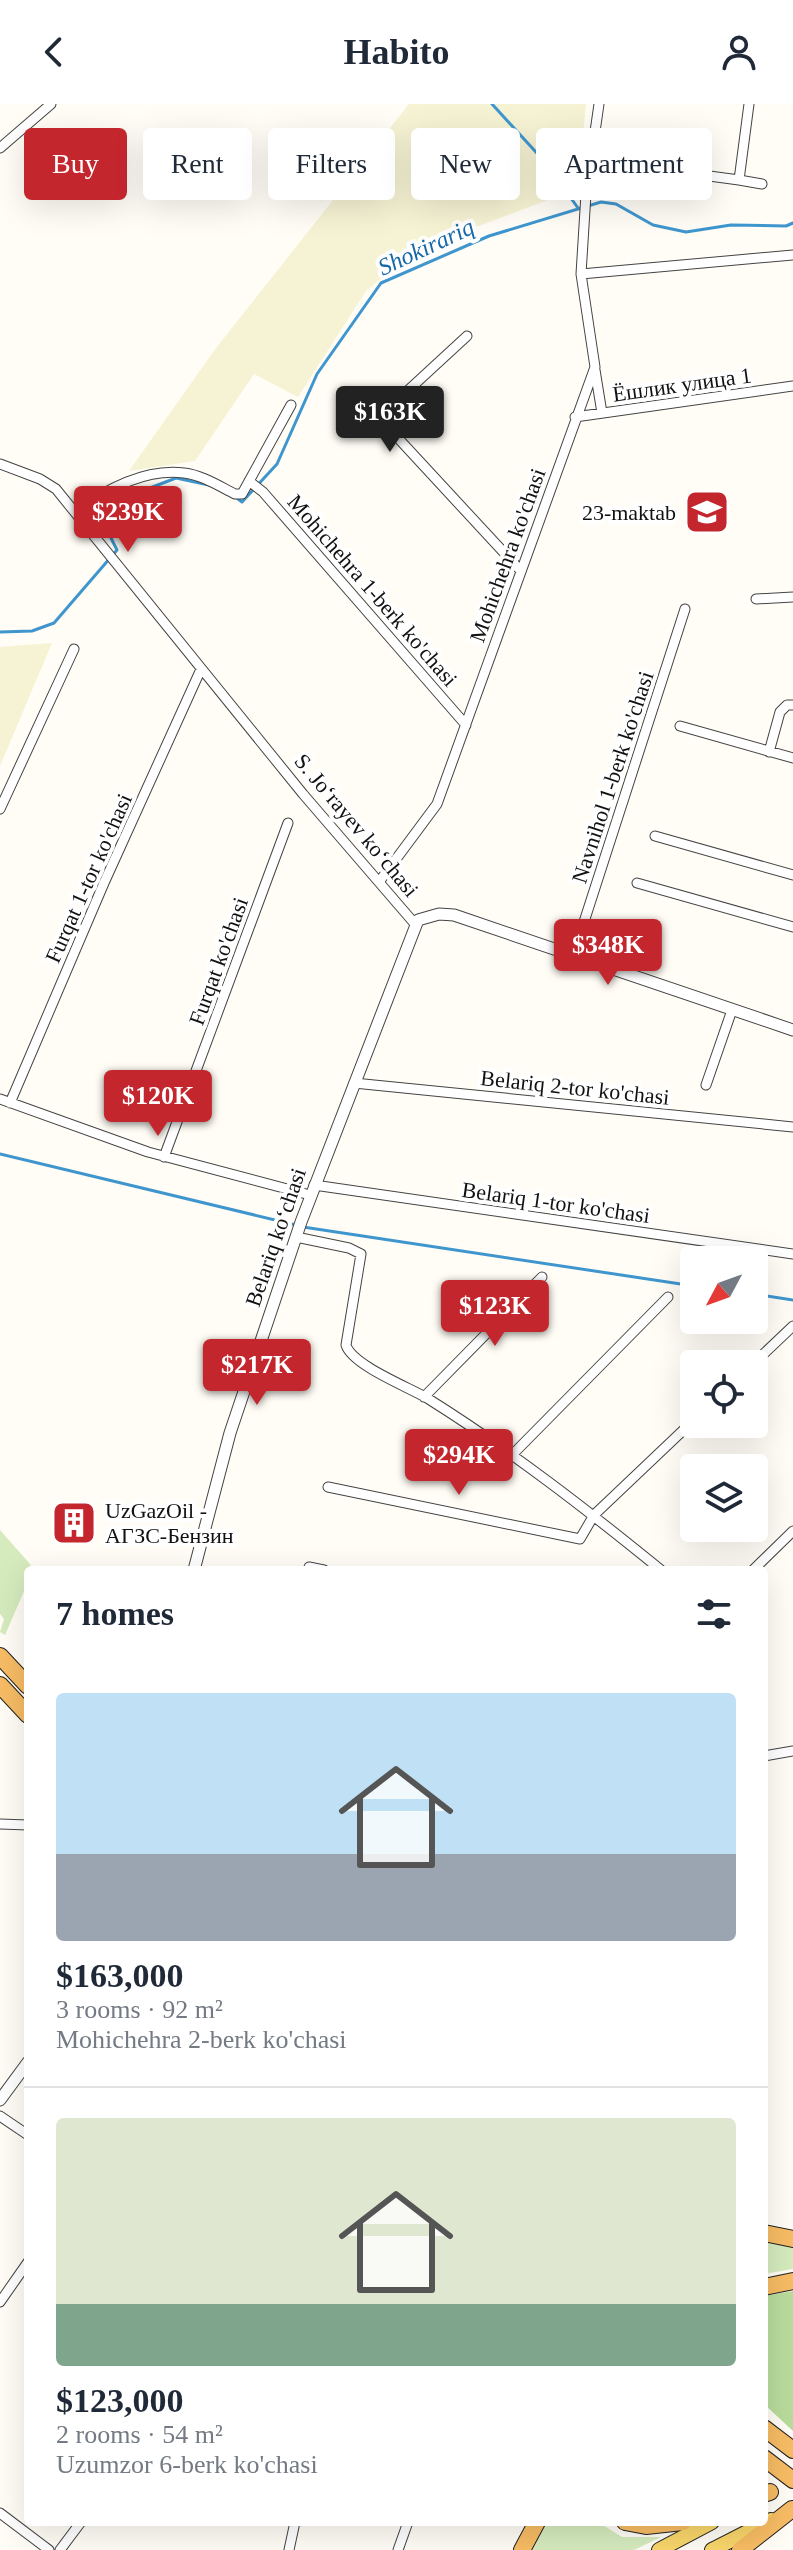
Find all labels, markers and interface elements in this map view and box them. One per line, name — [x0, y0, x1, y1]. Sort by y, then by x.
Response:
icon: back — [32, 30, 76, 74]
icon: person — [717, 30, 761, 74]
text: Habito — [343, 32, 450, 72]
chip: Buy — [24, 128, 127, 200]
chip: Rent — [143, 128, 252, 200]
chip: Filters — [268, 128, 395, 200]
chip: New — [411, 128, 520, 200]
chip: Apartment — [536, 128, 712, 200]
water label: Shokirariq — [374, 214, 478, 280]
street label: Ёшлик улица 1 — [611, 362, 753, 407]
pin: $163K — [334, 386, 446, 454]
text: $163K — [354, 397, 426, 426]
street label: Mohichehra ko'chasi — [464, 465, 551, 645]
pin: $239K — [72, 486, 184, 554]
school or university icon: 23-maktab — [683, 488, 731, 536]
street label: Mohichehra 1-berk ko'chasi — [283, 489, 463, 691]
text: $239K — [92, 497, 164, 526]
place label: 23-maktab — [582, 500, 676, 525]
street label: Navnihol 1-berk ko'chasi — [566, 668, 659, 886]
street label: S. Joʻrayev koʻchasi — [290, 749, 424, 902]
street label: Furqat 1-tor ko'chasi — [40, 790, 137, 967]
street label: Furqat ko'chasi — [184, 894, 253, 1028]
pin: $348K — [552, 919, 664, 987]
text: $348K — [572, 930, 644, 959]
street label: Belariq 2-tor ko'chasi — [479, 1065, 671, 1110]
pin: $120K — [102, 1070, 214, 1138]
text: $120K — [122, 1081, 194, 1110]
street label: Belariq koʻchasi — [240, 1165, 311, 1310]
street label: Belariq 1-tor ko'chasi — [460, 1177, 652, 1228]
north arrow — [680, 1246, 768, 1334]
map controls — [680, 1246, 768, 1542]
pin: $123K — [439, 1280, 551, 1348]
text: $123K — [459, 1291, 531, 1320]
pin: $217K — [201, 1339, 313, 1407]
text: $217K — [221, 1350, 293, 1379]
button: locate — [680, 1350, 768, 1438]
pin: $294K — [403, 1429, 515, 1497]
text: $294K — [423, 1440, 495, 1469]
button: layers — [680, 1454, 768, 1542]
place label: UzGazOil - АГЗС-Бензин — [105, 1498, 234, 1548]
building icon: UzGazOil - АГЗС-Бензин — [50, 1499, 98, 1547]
icon: filters — [692, 1592, 736, 1636]
text: 7 homes — [56, 1595, 174, 1632]
icon: home — [324, 1745, 468, 1889]
text: $163,000 — [56, 1957, 184, 1994]
text: 3 rooms · 92 m² — [56, 1995, 223, 2024]
text: Mohichehra 2-berk ko'chasi — [56, 2025, 347, 2054]
icon: home — [324, 2170, 468, 2314]
text: $123,000 — [56, 2382, 184, 2419]
text: 2 rooms · 54 m² — [56, 2420, 223, 2449]
text: Uzumzor 6-berk ko'chasi — [56, 2450, 318, 2479]

